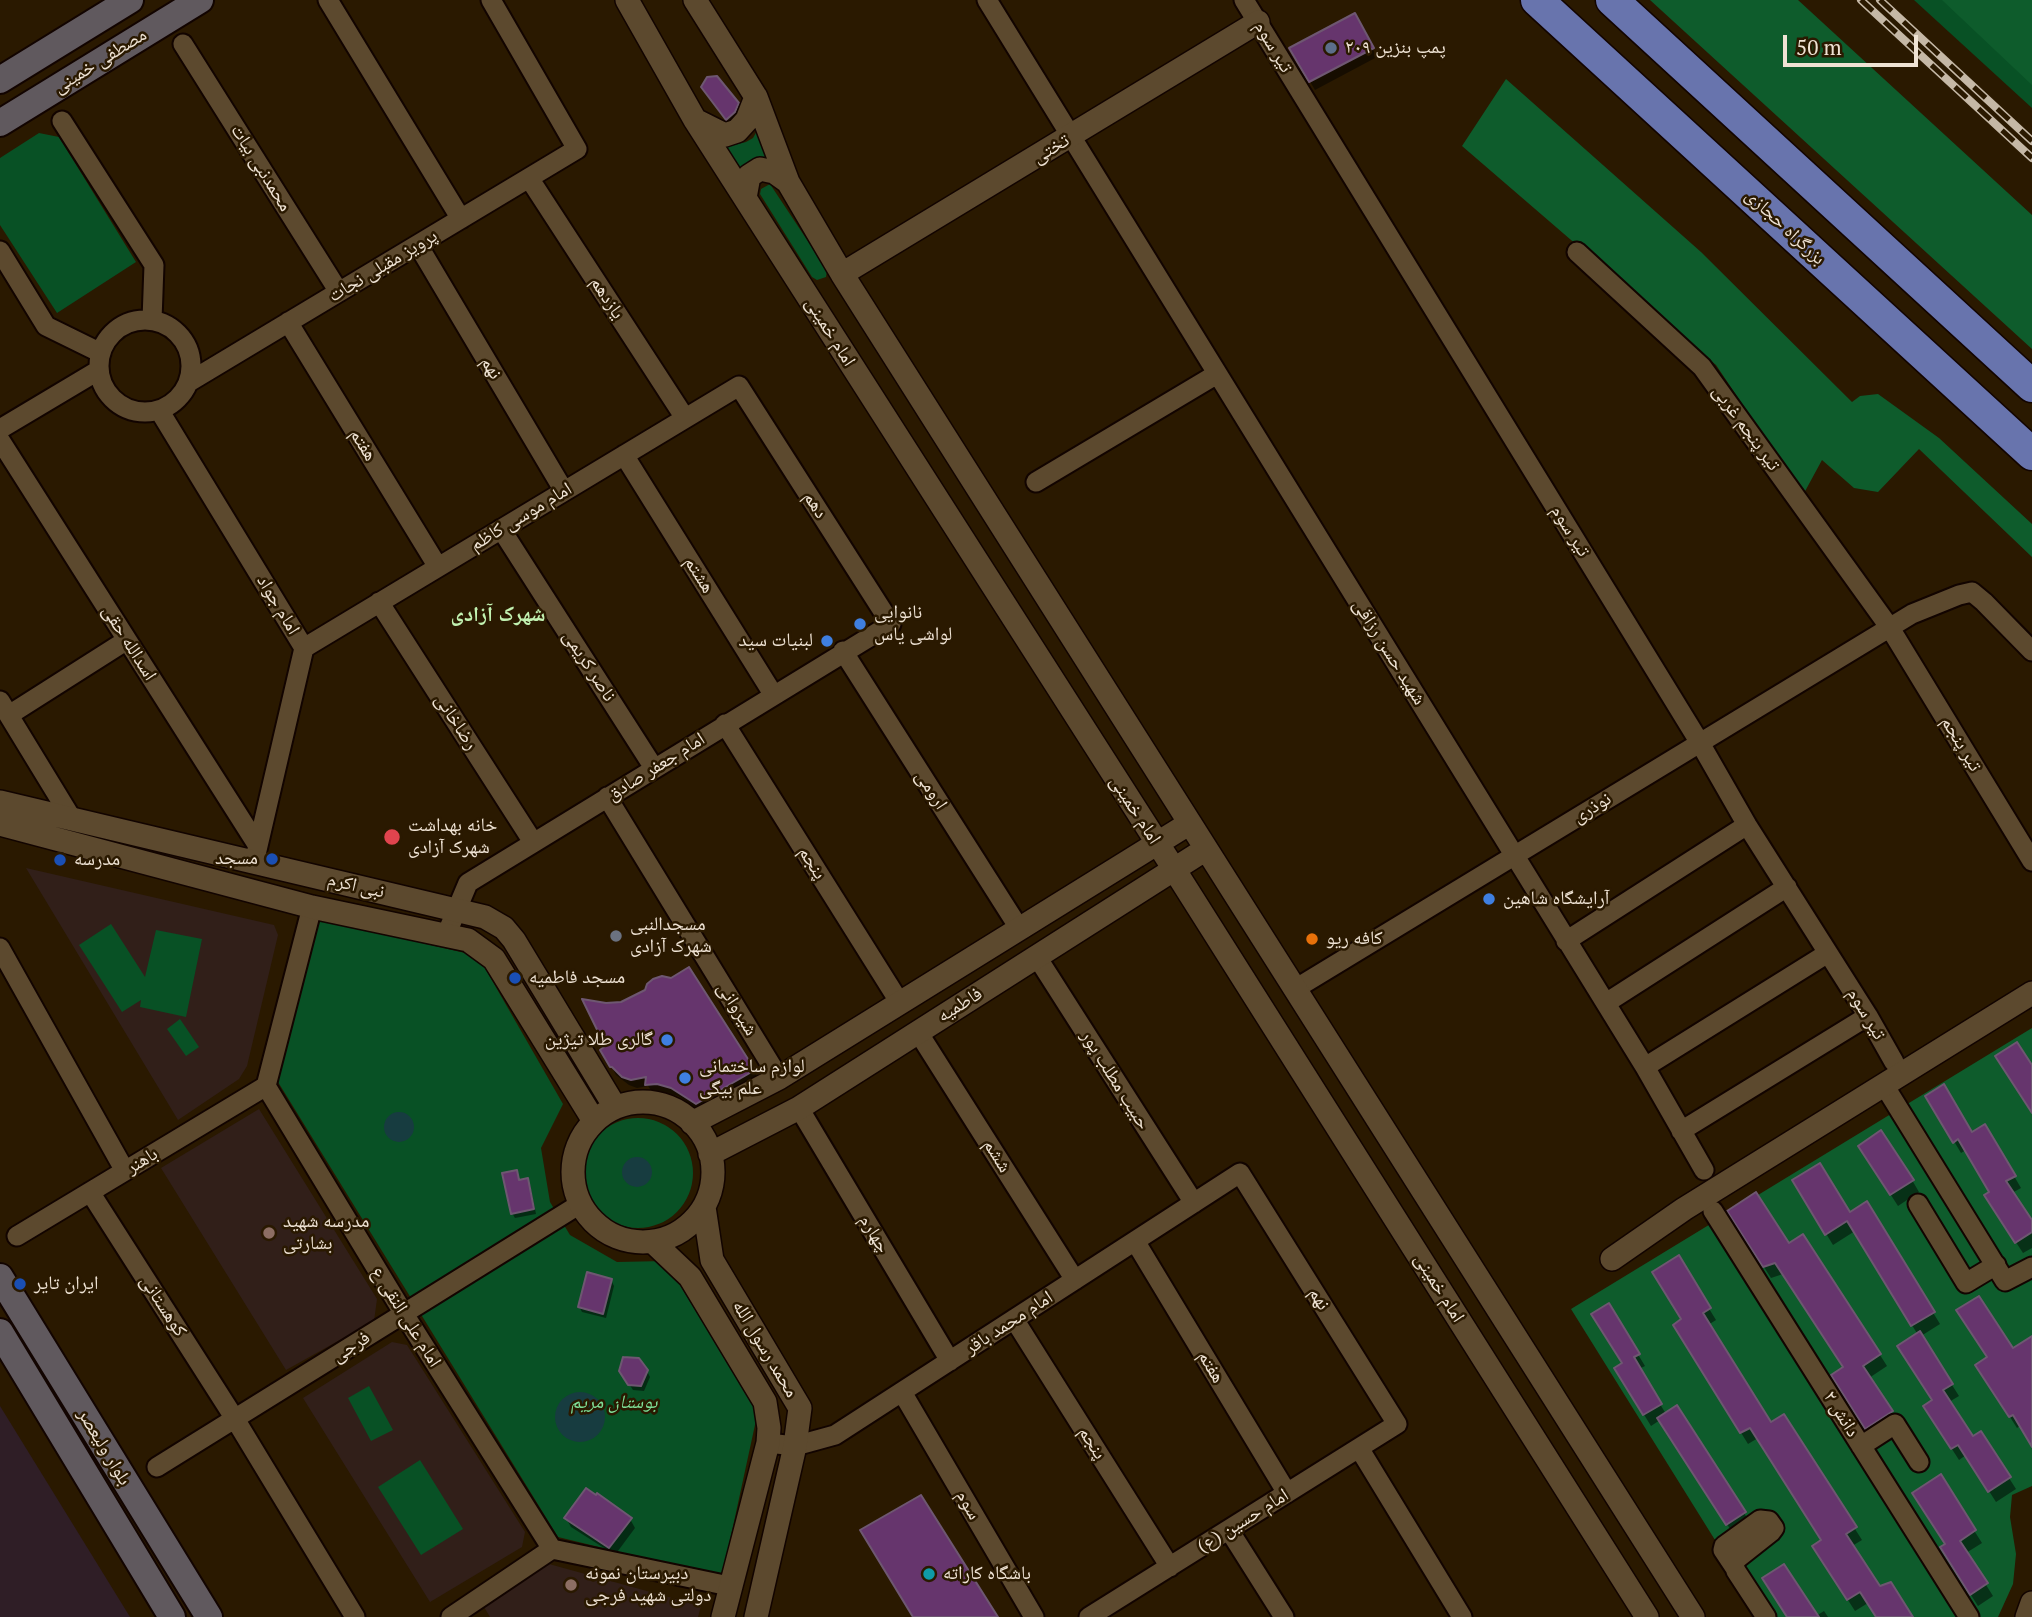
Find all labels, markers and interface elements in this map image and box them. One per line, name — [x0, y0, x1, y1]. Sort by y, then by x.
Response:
street label: تیر سوم — [1249, 17, 1297, 77]
scale bar — [1787, 21, 1922, 65]
street label: مصطفی خمینی — [49, 23, 151, 99]
text: 50 m — [1796, 33, 1842, 61]
place label: پمپ بنزین ۲۰۹ — [1345, 37, 1446, 59]
marker: پمپ بنزین ۲۰۹ — [1323, 40, 1339, 56]
street label: محمدنبی بیات — [225, 120, 297, 216]
street label: تختی — [1028, 129, 1074, 169]
street label: بزرگراه حجازی — [1740, 184, 1830, 270]
street label: پرویز مقبلی نجات — [324, 225, 442, 307]
street label: یازدهم — [585, 272, 629, 324]
street label: امام خمینی — [800, 293, 860, 371]
street label: نهم — [475, 352, 507, 384]
street label: تیر پنجم غربی — [1707, 381, 1785, 475]
street label: هفتم — [344, 425, 382, 465]
street label: امام موسی کاظم — [466, 478, 576, 556]
street label: دهم — [798, 487, 832, 523]
street label: تیر سوم — [1545, 501, 1595, 561]
street label: هشتم — [679, 552, 719, 598]
street label: امام جواد — [251, 571, 305, 639]
street label: شهید حسن رزاقی — [1347, 595, 1431, 709]
street label: اسدالله حقی — [97, 601, 161, 685]
district label: شهرک آزادی — [451, 602, 545, 628]
place label: نانوایی لواشی یاس — [874, 602, 952, 646]
marker: نانوایی لواشی یاس — [852, 616, 868, 632]
street label: ناصر کریمی — [558, 626, 620, 706]
place label: لبنیات سید — [739, 630, 813, 652]
marker: لبنیات سید — [819, 633, 835, 649]
street label: رضاخانی — [429, 690, 483, 754]
street label: تیر پنجم — [1936, 712, 1986, 776]
street label: امام جعفر صادق — [603, 728, 709, 806]
street label: ارومی — [910, 766, 952, 814]
street label: امام خمینی — [1104, 771, 1166, 849]
street label: نوذری — [1569, 788, 1615, 828]
place label: خانه بهداشت شهرک آزادی — [408, 815, 497, 859]
marker: خانه بهداشت شهرک آزادی — [382, 827, 402, 847]
street label: پنجم — [793, 842, 831, 884]
place label: مسجد — [215, 848, 258, 870]
place label: مدرسه — [74, 849, 120, 871]
marker: مسجد — [264, 851, 280, 867]
marker: مدرسه — [52, 852, 68, 868]
street label: نبی اکرم — [325, 868, 387, 904]
place label: آرایشگاه شاهین — [1503, 888, 1609, 910]
marker: آرایشگاه شاهین — [1481, 891, 1497, 907]
place label: مسجدالنبی شهرک آزادی — [630, 914, 712, 958]
marker: مسجدالنبی شهرک آزادی — [608, 928, 624, 944]
place label: کافه ریو — [1326, 928, 1383, 950]
marker: کافه ریو — [1304, 931, 1320, 947]
place label: مسجد فاطمیه — [529, 967, 625, 989]
marker: مسجد فاطمیه — [507, 970, 523, 986]
street label: شیروانی — [712, 978, 762, 1040]
street label: فاطمیه — [933, 982, 987, 1028]
street label: تیر سوم — [1842, 984, 1890, 1044]
street label: حبیب مطلب پور — [1075, 1026, 1155, 1134]
place label: گالری طلا تیژین — [545, 1029, 653, 1051]
marker: گالری طلا تیژین — [659, 1032, 675, 1048]
place label: لوازم ساختمانی علم بیگی — [699, 1056, 805, 1100]
marker: لوازم ساختمانی علم بیگی — [677, 1070, 693, 1086]
street label: ششم — [978, 1135, 1016, 1177]
street label: باهنر — [122, 1143, 162, 1179]
place label: مدرسه شهید بشارتی — [283, 1211, 369, 1255]
street label: چهارم — [854, 1211, 894, 1257]
marker: مدرسه شهید بشارتی — [261, 1225, 277, 1241]
street label: امام خمینی — [1409, 1249, 1469, 1327]
street label: امام علی النقی ع — [366, 1262, 446, 1372]
street label: کوهستانی — [135, 1271, 191, 1341]
place label: ایران تایر — [34, 1273, 99, 1295]
marker: ایران تایر — [12, 1276, 28, 1292]
street label: نهم — [1303, 1283, 1335, 1315]
street label: امام محمد باقر — [961, 1286, 1057, 1360]
street label: محمد رسول الله — [727, 1296, 803, 1402]
street label: فرجی — [328, 1327, 374, 1367]
street label: هفتم — [1193, 1347, 1229, 1387]
street label: دانش ۲ — [1818, 1387, 1864, 1441]
park label: بوستان مریم — [571, 1392, 657, 1414]
street label: بلوار ولیعصر — [72, 1405, 136, 1489]
street label: پنجم — [1073, 1422, 1111, 1464]
street label: امام حسین (ع) — [1193, 1484, 1293, 1558]
street label: سوم — [950, 1486, 986, 1524]
place label: دبیرستان نمونه دولتی شهید فرجی — [585, 1563, 711, 1607]
place label: باشگاه کاراته — [943, 1563, 1031, 1585]
marker: باشگاه کاراته — [921, 1566, 937, 1582]
marker: دبیرستان نمونه دولتی شهید فرجی — [563, 1577, 579, 1593]

